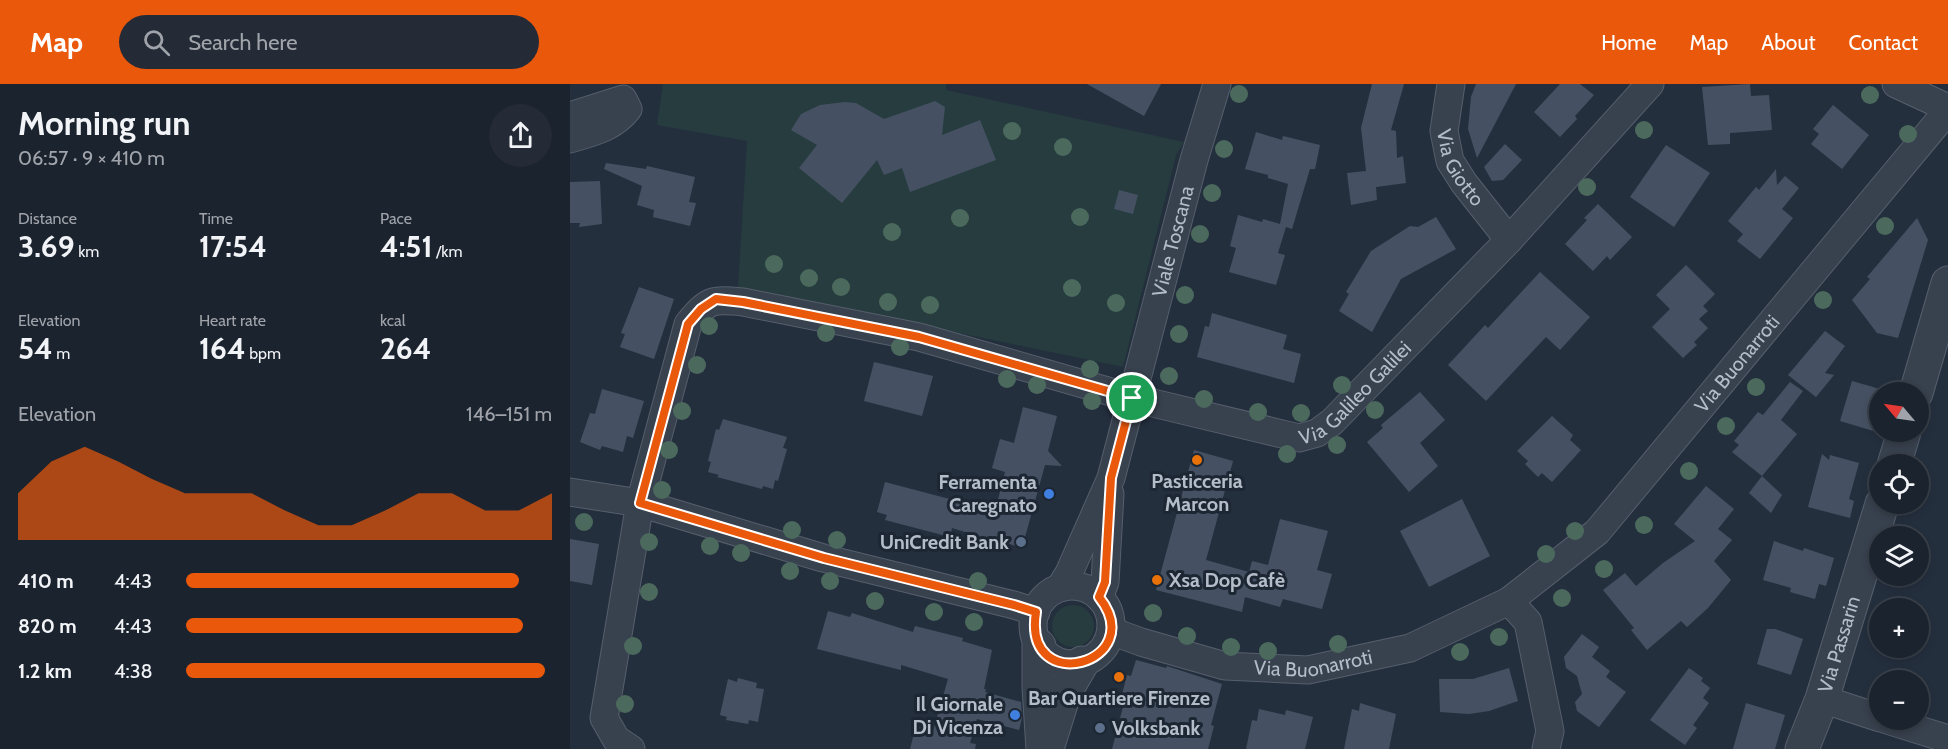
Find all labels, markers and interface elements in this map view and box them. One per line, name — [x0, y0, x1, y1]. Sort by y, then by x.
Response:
search box — [119, 15, 539, 69]
text: Map — [30, 25, 83, 59]
icon: search — [140, 26, 173, 59]
text: Search here — [188, 29, 297, 56]
text: Home — [1601, 30, 1657, 55]
text: Map — [1690, 30, 1728, 55]
text: About — [1761, 30, 1815, 55]
text: Contact — [1848, 30, 1918, 55]
text: Morning run — [18, 103, 190, 143]
button: share — [489, 104, 552, 167]
street label: Via Giotto — [1432, 127, 1490, 211]
text: 06:57 · 9 × 410 m — [18, 146, 165, 170]
street label: Viale Toscana — [1147, 183, 1199, 300]
text: Distance — [18, 209, 77, 228]
text: Time — [199, 209, 233, 228]
text: Pace — [380, 209, 412, 228]
text: 3.69 — [18, 228, 75, 265]
text: 17:54 — [199, 228, 267, 265]
text: 4:51 — [380, 228, 432, 265]
text: km — [75, 242, 99, 261]
text: /km — [432, 242, 462, 261]
street label: Via Buonarroti — [1689, 310, 1784, 418]
text: Elevation — [18, 311, 81, 330]
text: Heart rate — [199, 311, 266, 330]
text: kcal — [380, 311, 406, 330]
text: 54 — [18, 330, 53, 367]
text: 164 — [199, 330, 246, 367]
text: 264 — [380, 330, 431, 367]
street label: Via Galileo Galilei — [1296, 336, 1416, 449]
text: m — [53, 344, 70, 363]
text: bpm — [246, 344, 281, 363]
pin — [1106, 372, 1157, 423]
icon: arrive — [1115, 381, 1148, 414]
north arrow — [1869, 382, 1929, 442]
map controls — [1869, 382, 1929, 730]
text: Elevation — [18, 402, 96, 426]
text: 146–151 m — [466, 402, 552, 426]
marker: Pasticceria Marcon — [1190, 453, 1204, 467]
button: locate — [1869, 454, 1929, 514]
place label: Pasticceria Marcon — [1151, 469, 1243, 516]
place label: Ferramenta Caregnato — [938, 470, 1037, 517]
marker: Ferramenta Caregnato — [1042, 487, 1056, 501]
button: layers — [1869, 526, 1929, 586]
place label: UniCredit Bank — [880, 530, 1009, 554]
marker: UniCredit Bank — [1014, 535, 1028, 549]
place label: Xsa Dop Cafè — [1168, 568, 1285, 592]
text: 410 m — [18, 569, 74, 593]
text: 4:43 — [114, 569, 152, 593]
marker: Xsa Dop Cafè — [1150, 573, 1164, 587]
street label: Via Passarin — [1813, 593, 1865, 696]
button: + — [1869, 598, 1929, 658]
text: 820 m — [18, 614, 77, 638]
text: 4:43 — [114, 614, 152, 638]
street label: Via Buonarroti — [1253, 644, 1375, 682]
text: 1.2 km — [18, 659, 72, 683]
text: 4:38 — [114, 659, 153, 683]
marker: Bar Quartiere Firenze — [1112, 670, 1126, 684]
button: − — [1869, 670, 1929, 730]
place label: Bar Quartiere Firenze — [1028, 686, 1210, 710]
place label: Il Giornale Di Vicenza — [913, 692, 1003, 739]
marker: Il Giornale Di Vicenza — [1008, 708, 1022, 722]
place label: Volksbank — [1112, 716, 1201, 740]
marker: Volksbank — [1093, 721, 1107, 735]

